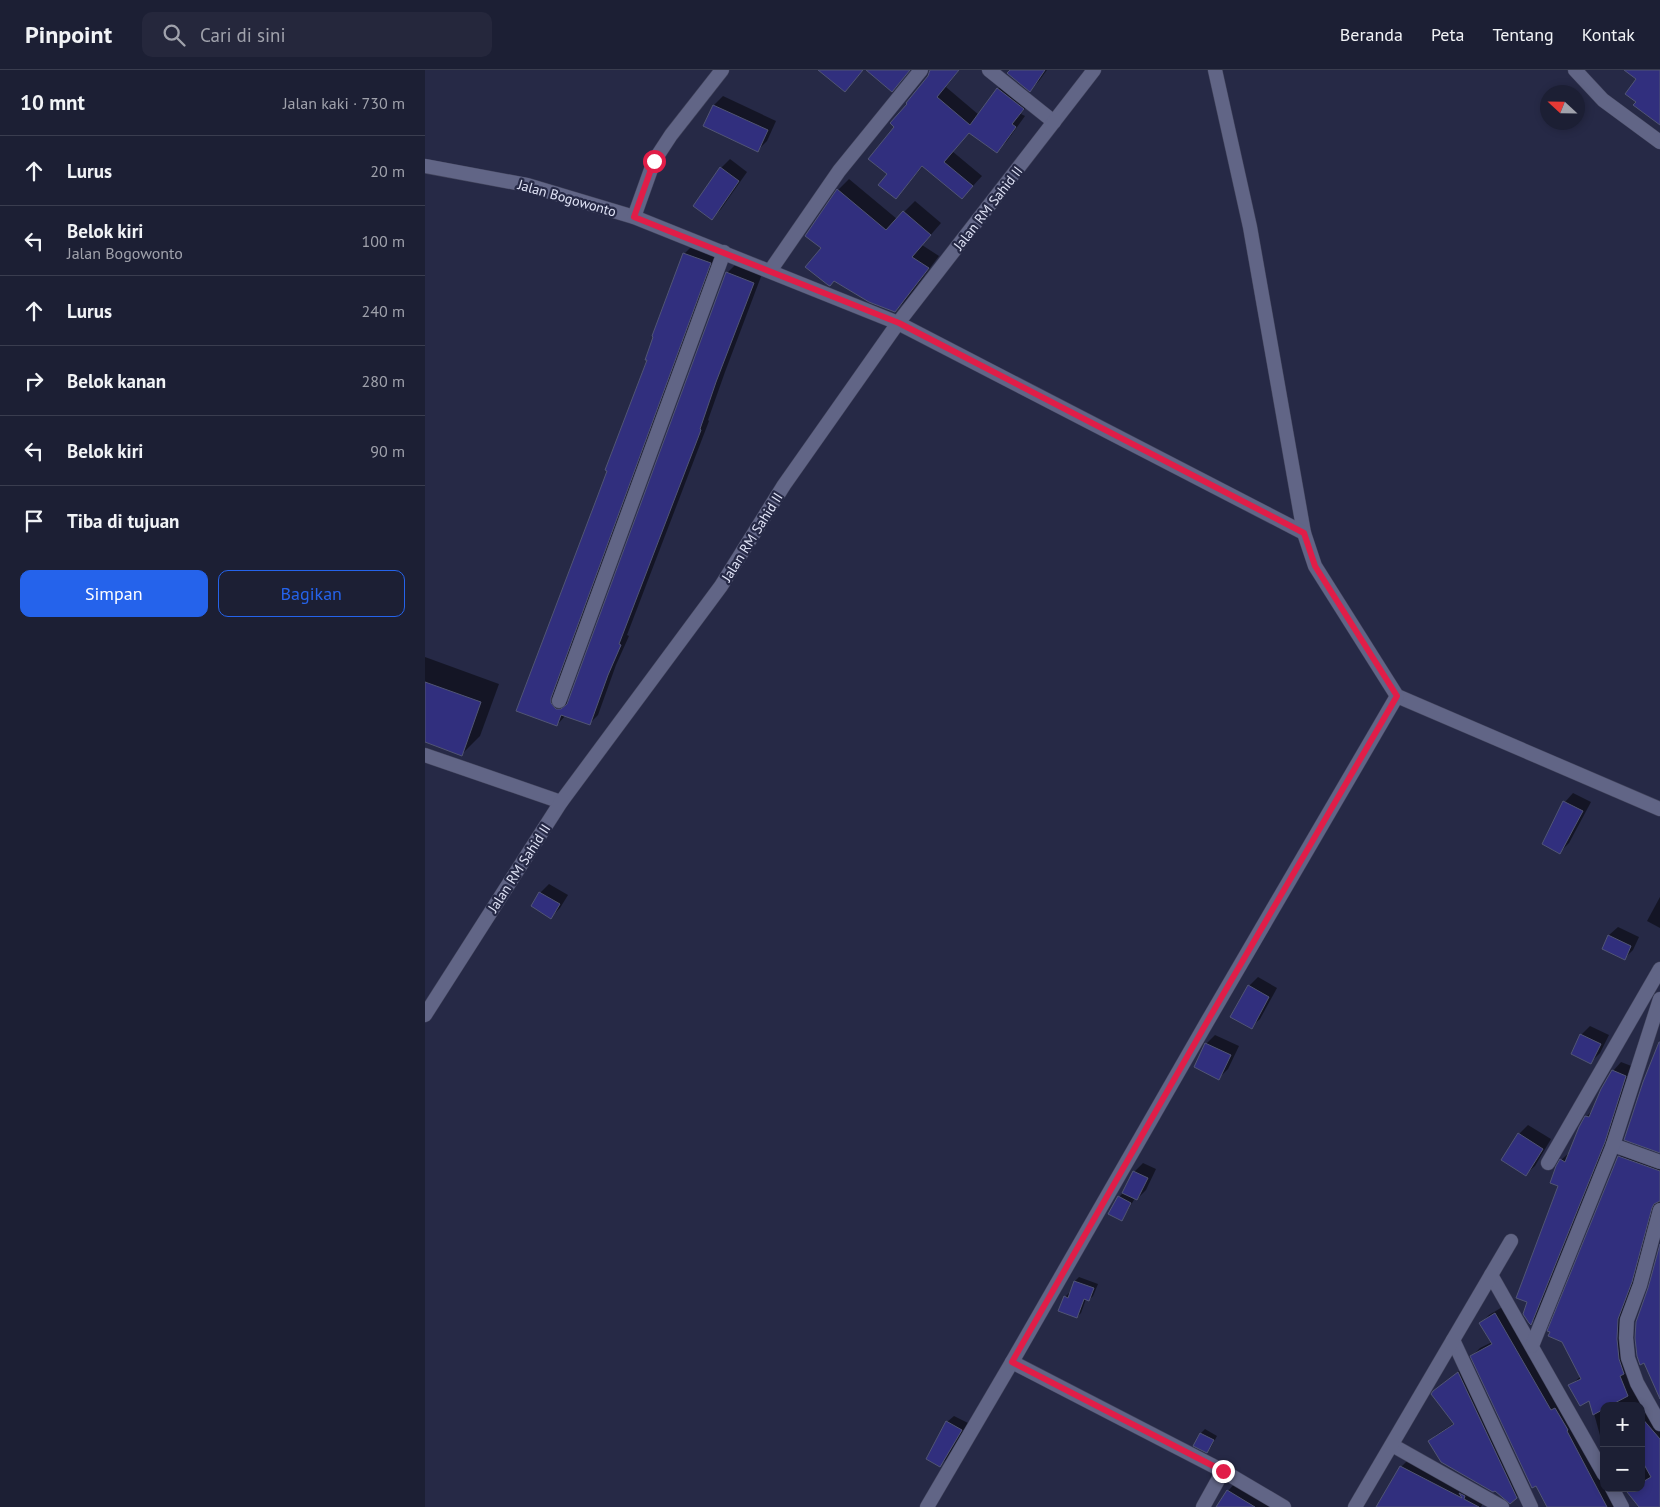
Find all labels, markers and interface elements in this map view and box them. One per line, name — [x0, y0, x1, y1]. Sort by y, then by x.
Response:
search box — [142, 12, 492, 57]
text: Pinpoint — [25, 19, 112, 50]
icon: search — [160, 21, 188, 49]
text: Cari di sini — [200, 23, 286, 47]
text: Beranda — [1340, 23, 1403, 46]
text: Peta — [1431, 23, 1465, 46]
text: Tentang — [1493, 23, 1554, 46]
text: Kontak — [1582, 23, 1635, 46]
north arrow — [1540, 85, 1585, 130]
text: 10 mnt — [20, 89, 85, 116]
text: Jalan kaki · 730 m — [283, 93, 405, 113]
route start — [643, 150, 666, 173]
icon: ahead — [20, 157, 48, 185]
text: Lurus — [67, 159, 112, 183]
text: 20 m — [370, 161, 405, 181]
street label: Jalan RM Sahid II — [949, 162, 1026, 254]
street label: Jalan Bogowonto — [515, 175, 618, 221]
text: Belok kiri — [67, 219, 143, 243]
icon: left — [20, 227, 48, 255]
text: 100 m — [362, 231, 405, 251]
text: Jalan Bogowonto — [67, 243, 183, 263]
icon: ahead — [20, 297, 48, 325]
text: Lurus — [67, 299, 112, 323]
text: 240 m — [362, 301, 405, 321]
icon: right — [20, 367, 48, 395]
text: Belok kanan — [67, 369, 166, 393]
text: 280 m — [362, 371, 405, 391]
icon: left — [20, 437, 48, 465]
text: Belok kiri — [67, 439, 143, 463]
text: 90 m — [370, 441, 405, 461]
street label: Jalan RM Sahid II — [717, 489, 787, 586]
icon: arrive — [20, 507, 48, 535]
text: Tiba di tujuan — [67, 509, 179, 533]
button: Simpan — [20, 570, 208, 617]
button: Bagikan — [218, 570, 405, 617]
street label: Jalan RM Sahid II — [483, 820, 554, 916]
map controls — [1600, 1402, 1645, 1492]
button: + — [1600, 1402, 1645, 1447]
button: − — [1600, 1447, 1645, 1492]
route end — [1212, 1460, 1235, 1483]

